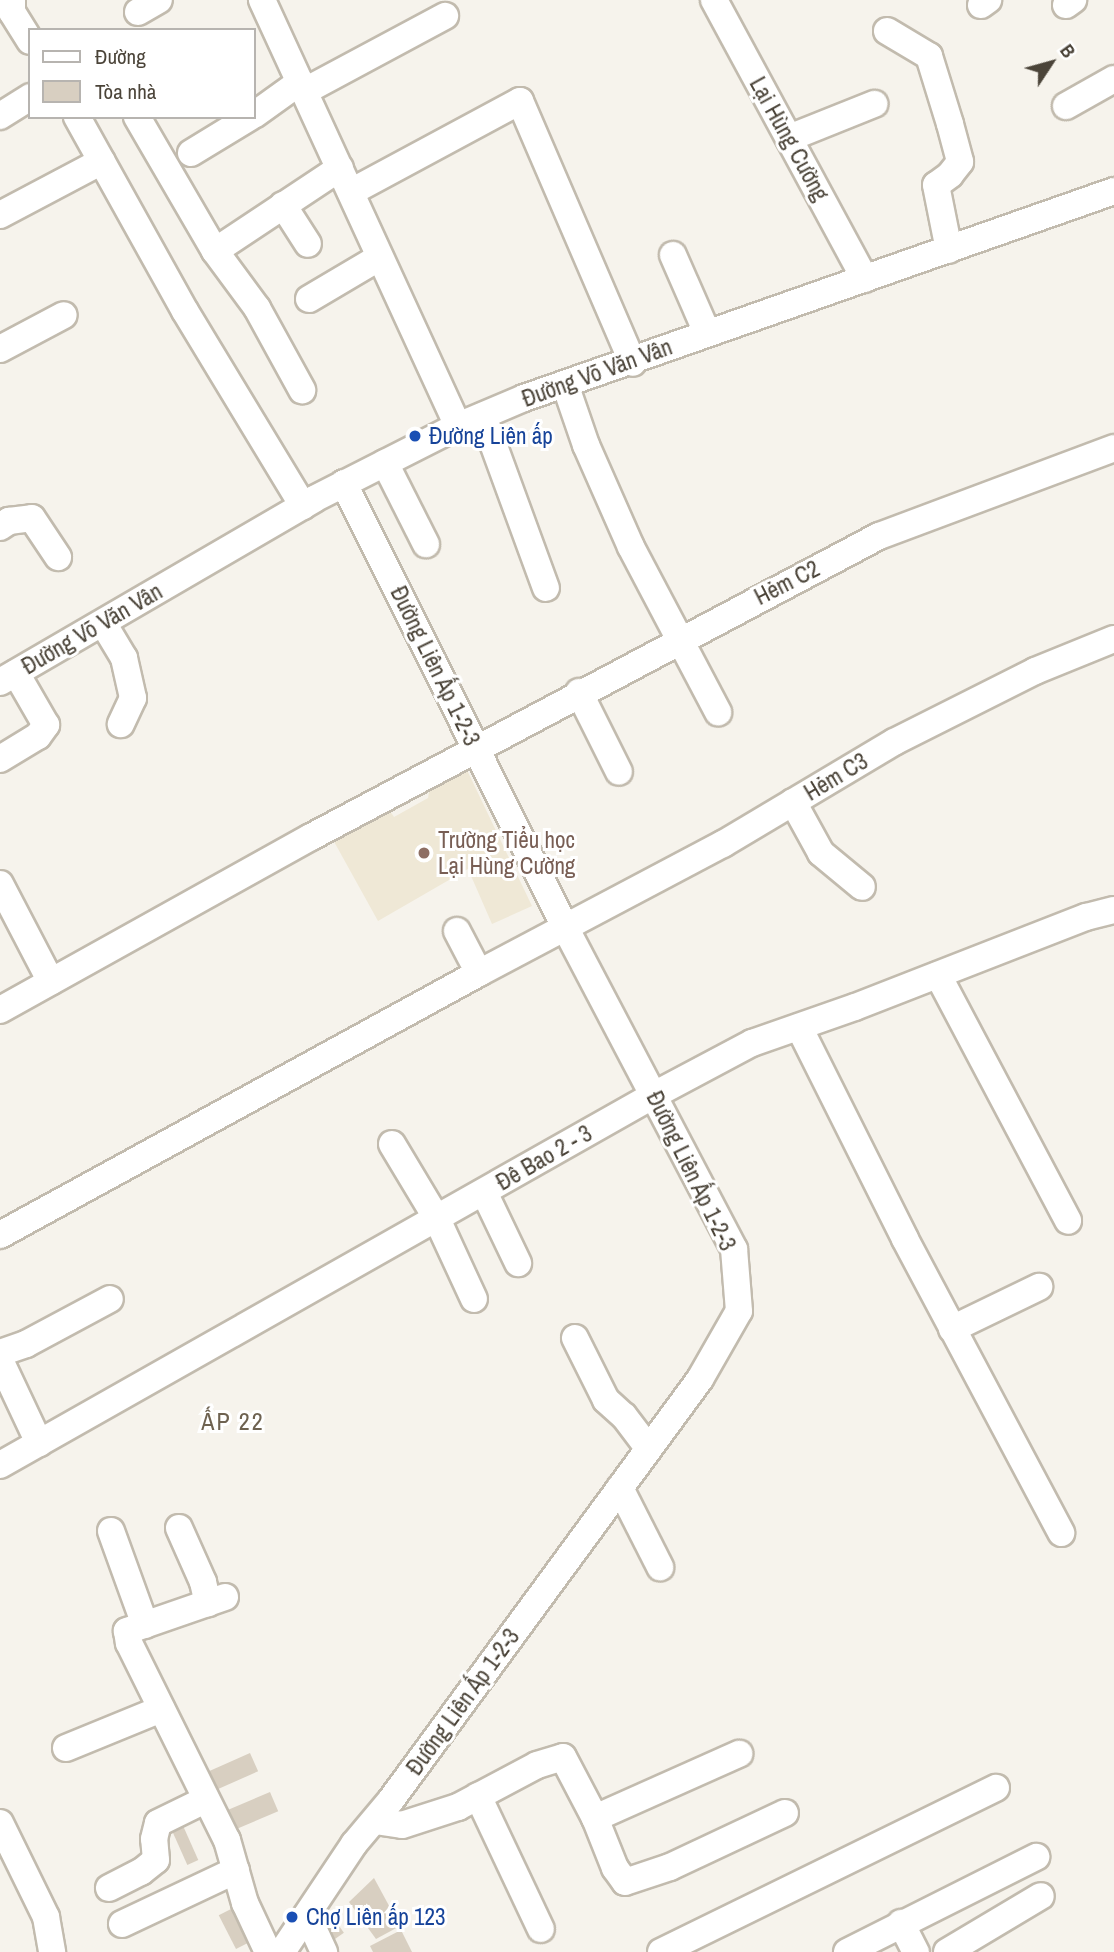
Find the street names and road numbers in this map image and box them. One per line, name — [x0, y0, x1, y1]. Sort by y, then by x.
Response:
street label: Lại Hùng Cường — [744, 72, 834, 206]
street label: Đường Võ Văn Vân — [518, 333, 676, 413]
street label: Hẻm C2 — [750, 555, 824, 611]
street label: Đường Võ Văn Vân — [17, 578, 167, 680]
street label: Đường Liên Ấp 1-2-3 — [384, 581, 486, 751]
street label: Hẻm C3 — [799, 747, 873, 807]
street label: Đường Liên Ấp 1-2-3 — [640, 1086, 742, 1256]
street label: Đê Bao 2 - 3 — [491, 1120, 597, 1196]
street label: Đường Liên Ấp 1-2-3 — [400, 1623, 526, 1781]

